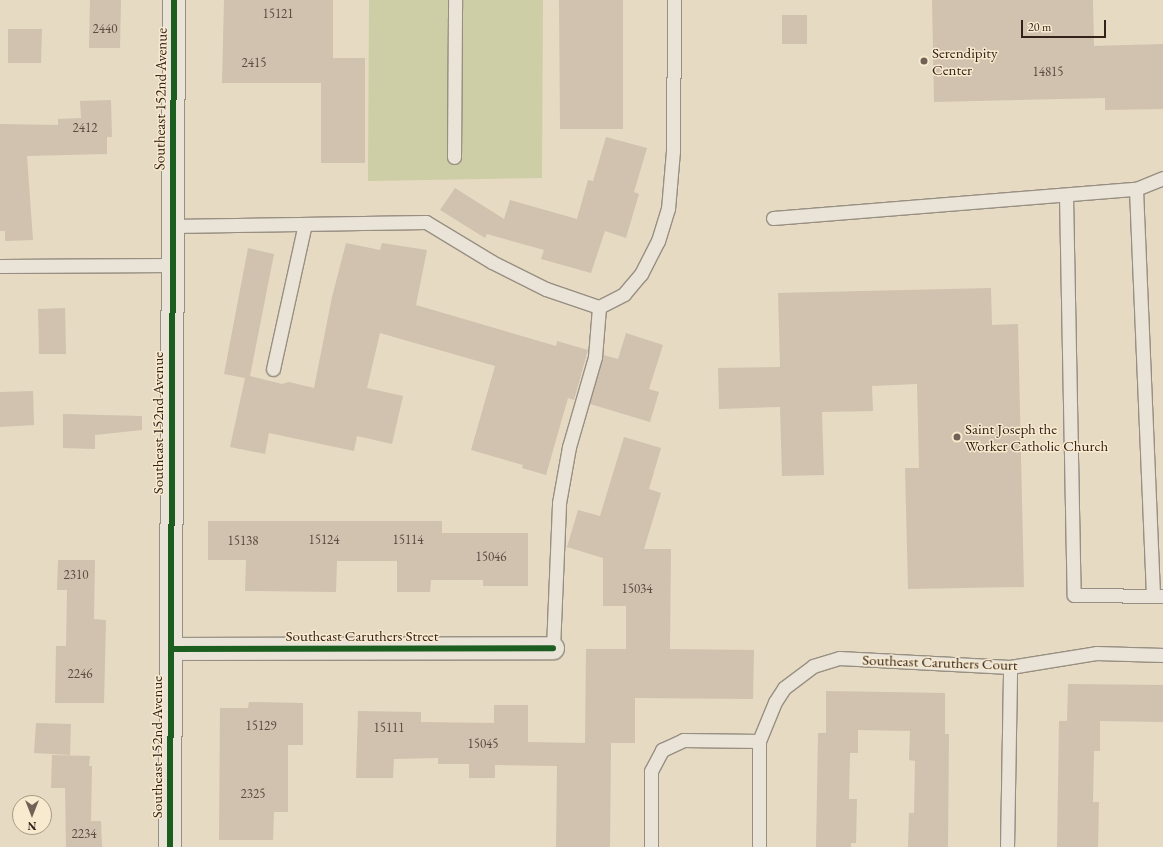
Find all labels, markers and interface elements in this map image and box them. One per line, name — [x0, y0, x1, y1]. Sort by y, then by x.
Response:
house number: 15121 — [262, 6, 294, 22]
scale bar — [1023, 12, 1108, 38]
text: 20 m — [1028, 19, 1051, 35]
house number: 2440 — [93, 21, 117, 37]
street label: Southeast 152nd Avenue — [150, 28, 170, 170]
place label: Serendipity Center — [932, 43, 998, 78]
house number: 2415 — [242, 55, 266, 71]
marker: Serendipity Center — [919, 56, 929, 66]
house number: 14815 — [1032, 64, 1064, 80]
house number: 2412 — [73, 120, 97, 136]
street label: Southeast 152nd Avenue — [149, 352, 167, 494]
place label: Saint Joseph the Worker Catholic Church — [965, 419, 1108, 454]
marker: Saint Joseph the Worker Catholic Church — [952, 432, 962, 442]
house number: 15124 — [308, 532, 340, 548]
house number: 15114 — [392, 532, 424, 548]
house number: 15138 — [227, 533, 259, 549]
house number: 15046 — [475, 549, 507, 565]
house number: 2310 — [64, 567, 88, 583]
house number: 15034 — [621, 581, 653, 597]
street label: Southeast Caruthers Street — [286, 627, 438, 645]
street label: Southeast Caruthers Court — [862, 650, 1018, 674]
house number: 2246 — [68, 666, 92, 682]
street label: Southeast 152nd Avenue — [148, 676, 166, 818]
house number: 15129 — [245, 718, 277, 734]
house number: 15111 — [373, 720, 405, 736]
house number: 15045 — [467, 736, 499, 752]
house number: 2325 — [241, 786, 265, 802]
north arrow — [12, 795, 52, 835]
text: N — [28, 819, 36, 833]
house number: 2234 — [72, 826, 96, 842]

